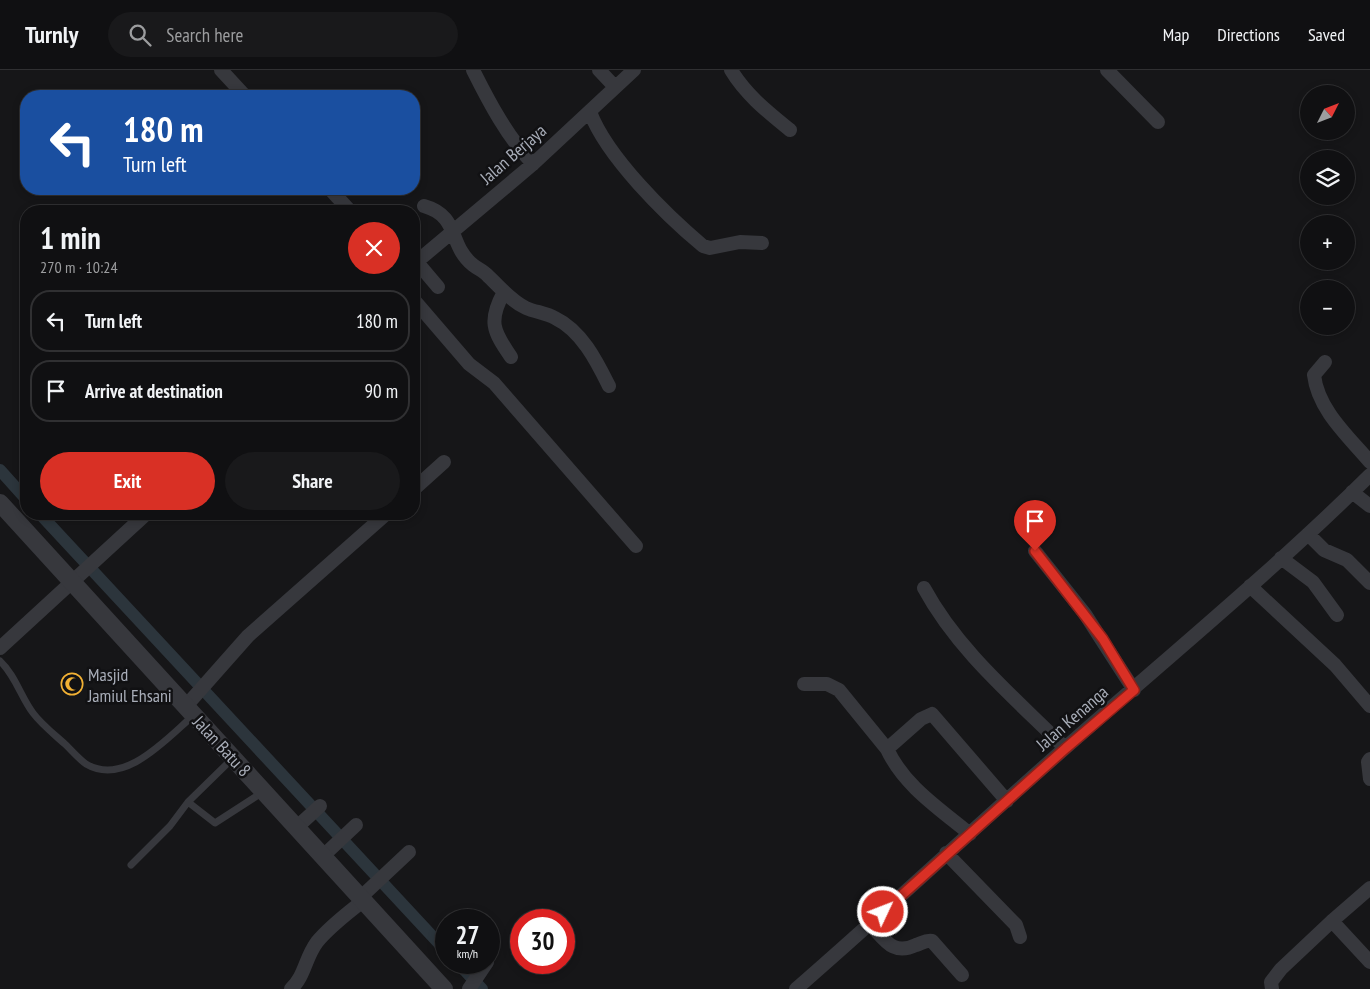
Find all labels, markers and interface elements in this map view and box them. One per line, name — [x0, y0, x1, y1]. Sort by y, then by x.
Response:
search box — [108, 12, 458, 57]
text: Turnly — [25, 19, 78, 50]
icon: search — [126, 21, 154, 49]
text: Search here — [166, 23, 243, 47]
text: Map — [1163, 23, 1189, 46]
text: Directions — [1217, 23, 1280, 46]
text: Saved — [1308, 23, 1345, 46]
north arrow — [1300, 85, 1355, 140]
map controls — [1300, 85, 1355, 335]
text: 180 m — [123, 106, 204, 152]
icon: left — [40, 110, 105, 175]
street label: Jalan Berjaya — [474, 119, 551, 190]
text: Turn left — [123, 150, 187, 178]
button: layers — [1300, 150, 1355, 205]
button: + — [1300, 215, 1355, 270]
text: 1 min — [40, 218, 101, 257]
button: close — [348, 222, 400, 274]
text: 270 m · 10:24 — [40, 257, 118, 277]
button: − — [1300, 280, 1355, 335]
icon: left — [42, 307, 70, 335]
text: Turn left — [85, 309, 142, 333]
text: 180 m — [356, 309, 398, 333]
icon: arrive — [42, 377, 70, 405]
text: Arrive at destination — [85, 379, 223, 403]
text: 90 m — [365, 379, 398, 403]
button: Exit — [40, 452, 215, 510]
button: Share — [225, 452, 400, 510]
pin — [1014, 500, 1056, 551]
icon: arrive — [1021, 507, 1049, 535]
place label: Masjid Jamiul Ehsani — [87, 663, 172, 707]
mosque icon: Masjid Jamiul Ehsani — [60, 672, 84, 696]
street label: Jalan Kenanga — [1030, 680, 1113, 756]
street label: Jalan Batu 8 — [187, 710, 256, 781]
position arrow — [856, 885, 908, 937]
speed limit sign: 30 — [510, 909, 575, 974]
text: 27 — [456, 919, 479, 951]
text: km/h — [457, 946, 478, 961]

